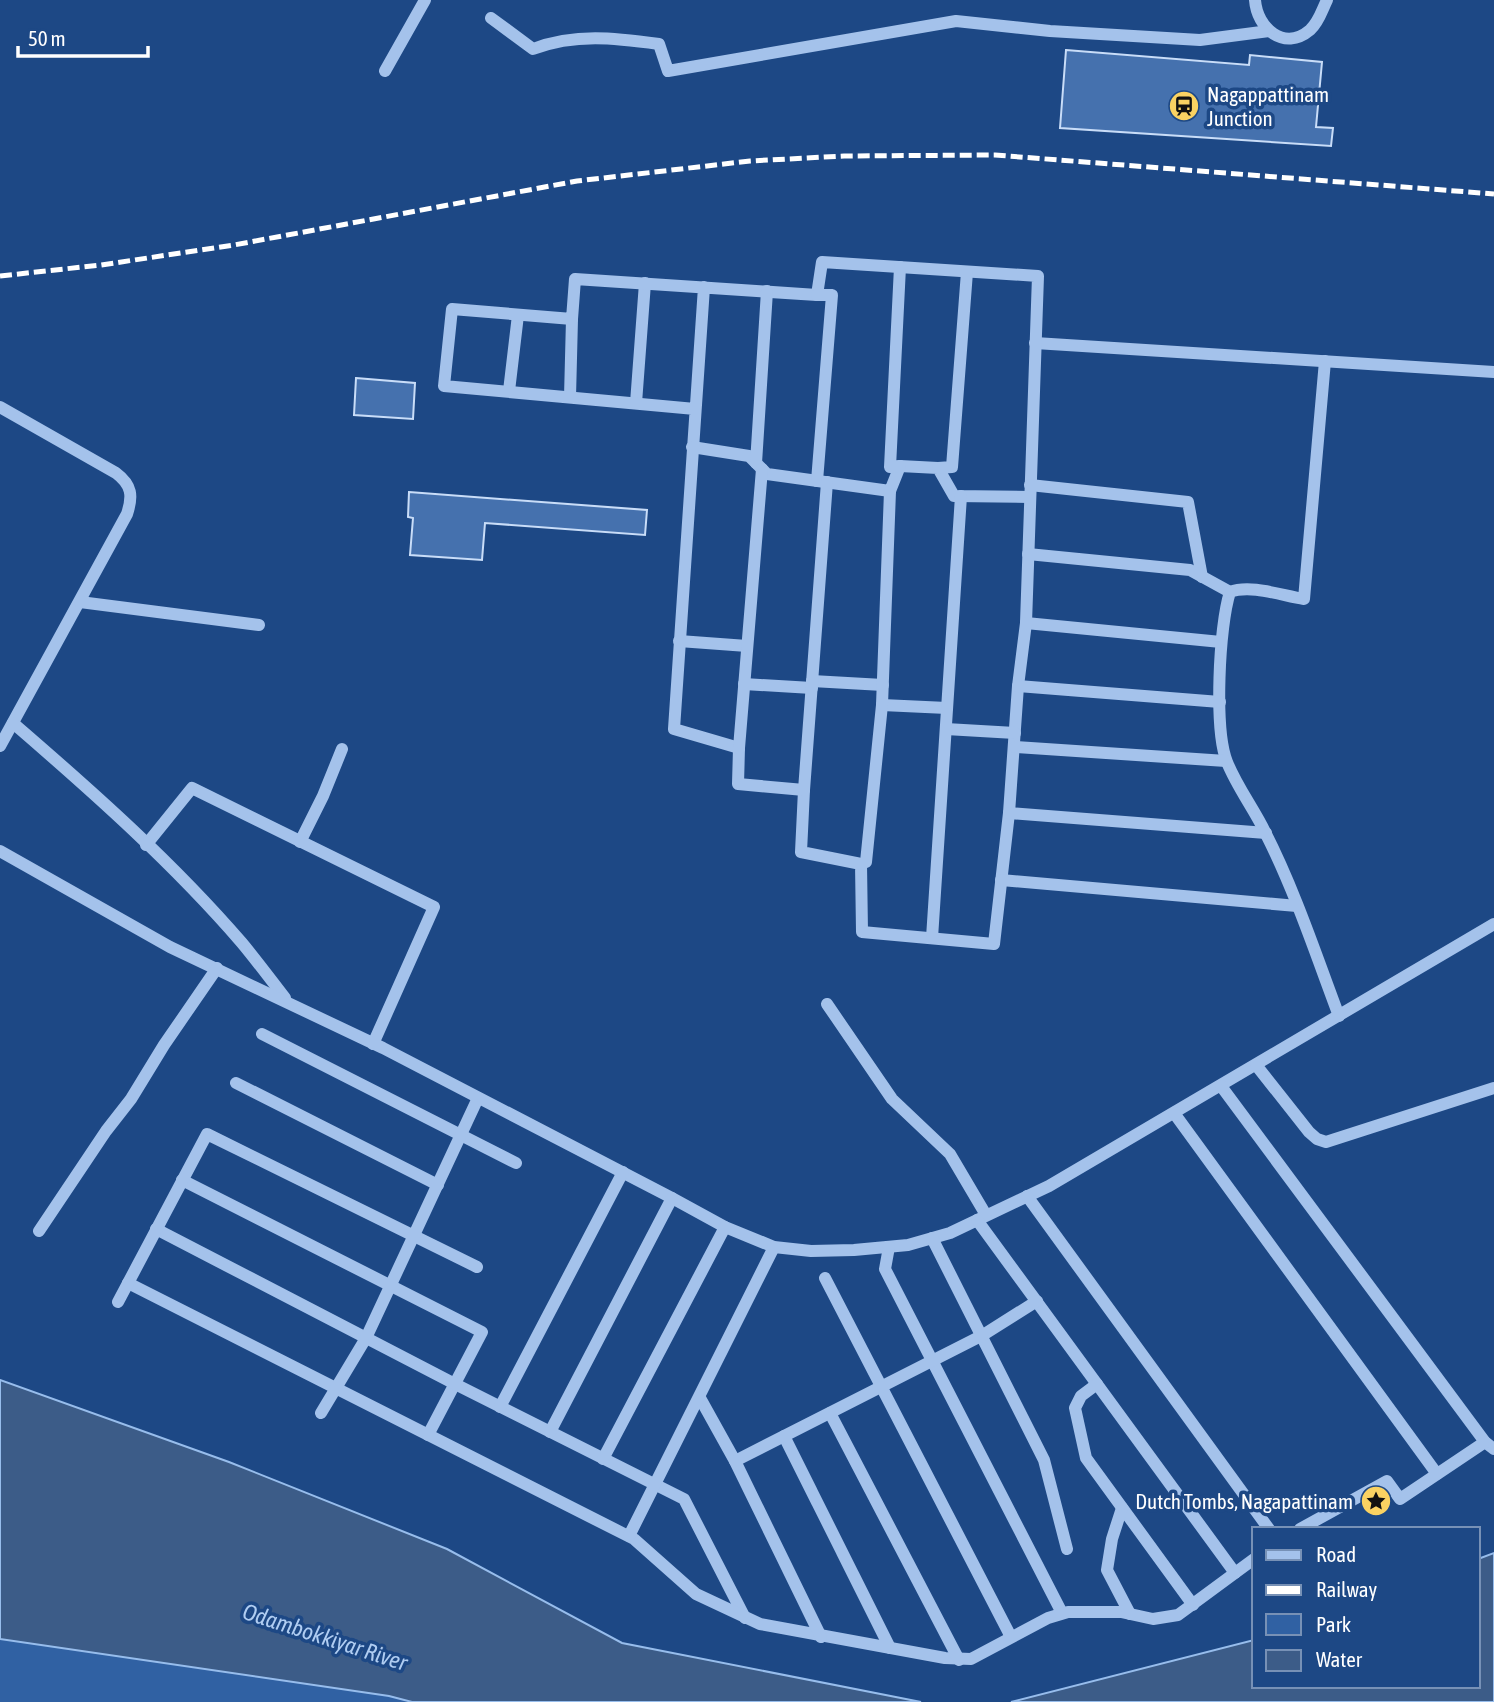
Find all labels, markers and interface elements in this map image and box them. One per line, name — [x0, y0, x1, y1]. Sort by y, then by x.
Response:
scale bar — [18, 14, 147, 58]
text: 50 m — [28, 26, 66, 50]
place label: Nagappattinam Junction — [1207, 82, 1329, 130]
station icon: Nagappattinam Junction — [1167, 89, 1201, 123]
place icon: Dutch Tombs, Nagapattinam — [1359, 1484, 1393, 1518]
place label: Dutch Tombs, Nagapattinam — [1135, 1489, 1353, 1513]
legend — [1252, 1527, 1480, 1688]
text: Road — [1316, 1542, 1356, 1566]
text: Railway — [1316, 1577, 1378, 1601]
water label: Odambokkiyar River — [240, 1598, 412, 1676]
text: Park — [1316, 1612, 1351, 1636]
text: Water — [1316, 1647, 1363, 1671]

